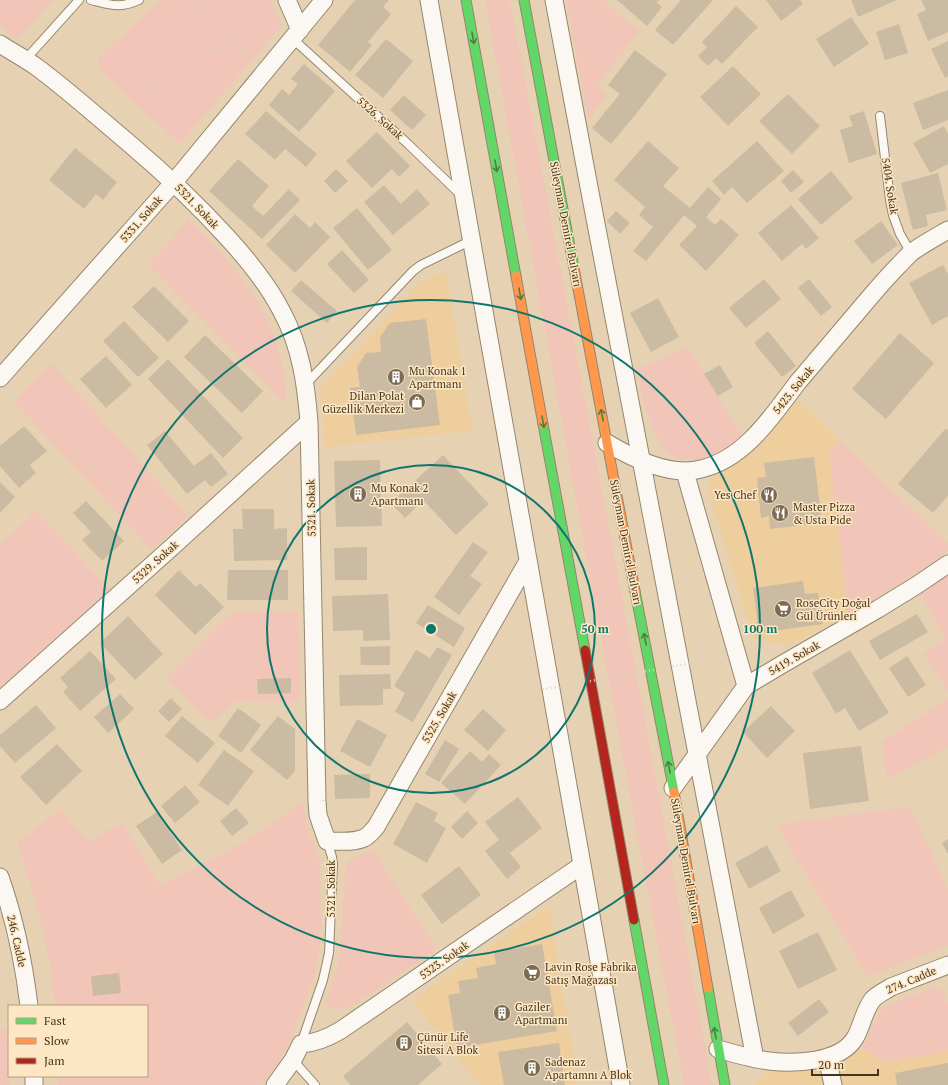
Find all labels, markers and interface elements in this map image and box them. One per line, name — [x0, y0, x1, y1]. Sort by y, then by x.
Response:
one-way arrow — [469, 31, 477, 44]
street label: 5326. Sokak — [354, 94, 406, 143]
street label: 5404. Sokak — [879, 156, 901, 216]
one-way arrow — [492, 159, 500, 172]
street label: Süleyman Demirel Bulvarı — [547, 160, 585, 288]
street label: 5321. Sokak — [172, 180, 222, 232]
street label: 5331. Sokak — [117, 192, 165, 245]
one-way arrow — [516, 287, 524, 300]
street label: 5423. Sokak — [769, 363, 817, 417]
place label: Mu Konak 1 Apartmanı — [409, 364, 467, 391]
building icon: Mu Konak 1 Apartmanı — [386, 367, 406, 387]
place label: Dilan Polat Güzellik Merkezi — [322, 389, 404, 416]
shop icon: Dilan Polat Güzellik Merkezi — [407, 392, 427, 412]
one-way arrow — [598, 409, 606, 422]
one-way arrow — [539, 415, 547, 428]
street label: Süleyman Demirel Bulvarı — [607, 478, 645, 606]
street label: 5321. Sokak — [303, 479, 319, 537]
place label: Mu Konak 2 Apartmanı — [371, 481, 429, 508]
building icon: Mu Konak 2 Apartmanı — [348, 484, 368, 504]
restaurant icon: Yes Chef — [759, 485, 779, 505]
place label: Yes Chef — [714, 488, 757, 502]
place label: Master Pizza & Usta Pide — [793, 500, 856, 527]
restaurant icon: Master Pizza & Usta Pide — [770, 503, 790, 523]
street label: 5329. Sokak — [129, 537, 181, 586]
place label: RoseCity Doğal Gül Ürünleri — [796, 596, 870, 623]
supermarket icon: RoseCity Doğal Gül Ürünleri — [773, 599, 793, 619]
text: 50 m — [581, 621, 609, 636]
text: 100 m — [743, 621, 777, 636]
centre of rings — [424, 622, 438, 636]
one-way arrow — [641, 633, 649, 646]
street label: 5419. Sokak — [766, 637, 823, 678]
street label: 5325. Sokak — [419, 688, 460, 745]
one-way arrow — [665, 761, 673, 774]
street label: Süleyman Demirel Bulvarı — [668, 797, 704, 925]
street label: 5321. Sokak — [324, 860, 338, 918]
street label: 246. Cadde — [4, 913, 30, 969]
street label: 5323. Sokak — [416, 938, 472, 982]
place label: Lavin Rose Fabrika Satış Mağazası — [545, 960, 637, 987]
supermarket icon: Lavin Rose Fabrika Satış Mağazası — [522, 963, 542, 983]
street label: 274. Cadde — [884, 963, 939, 997]
place label: Gaziler Apartmanı — [515, 1000, 568, 1027]
building icon: Gaziler Apartmanı — [492, 1003, 512, 1023]
legend — [8, 1005, 148, 1077]
text: Fast — [44, 1013, 67, 1028]
one-way arrow — [711, 1027, 719, 1040]
place label: Çünür Life Sitesi A Blok — [417, 1030, 478, 1057]
text: Slow — [44, 1033, 70, 1048]
building icon: Çünür Life Sitesi A Blok — [394, 1033, 414, 1053]
scale bar — [812, 1051, 878, 1077]
text: Jam — [44, 1053, 65, 1068]
place label: Sadenaz Apartamnı A Blok — [545, 1055, 632, 1082]
text: 20 m — [818, 1057, 845, 1072]
building icon: Sadenaz Apartamnı A Blok — [522, 1058, 542, 1078]

